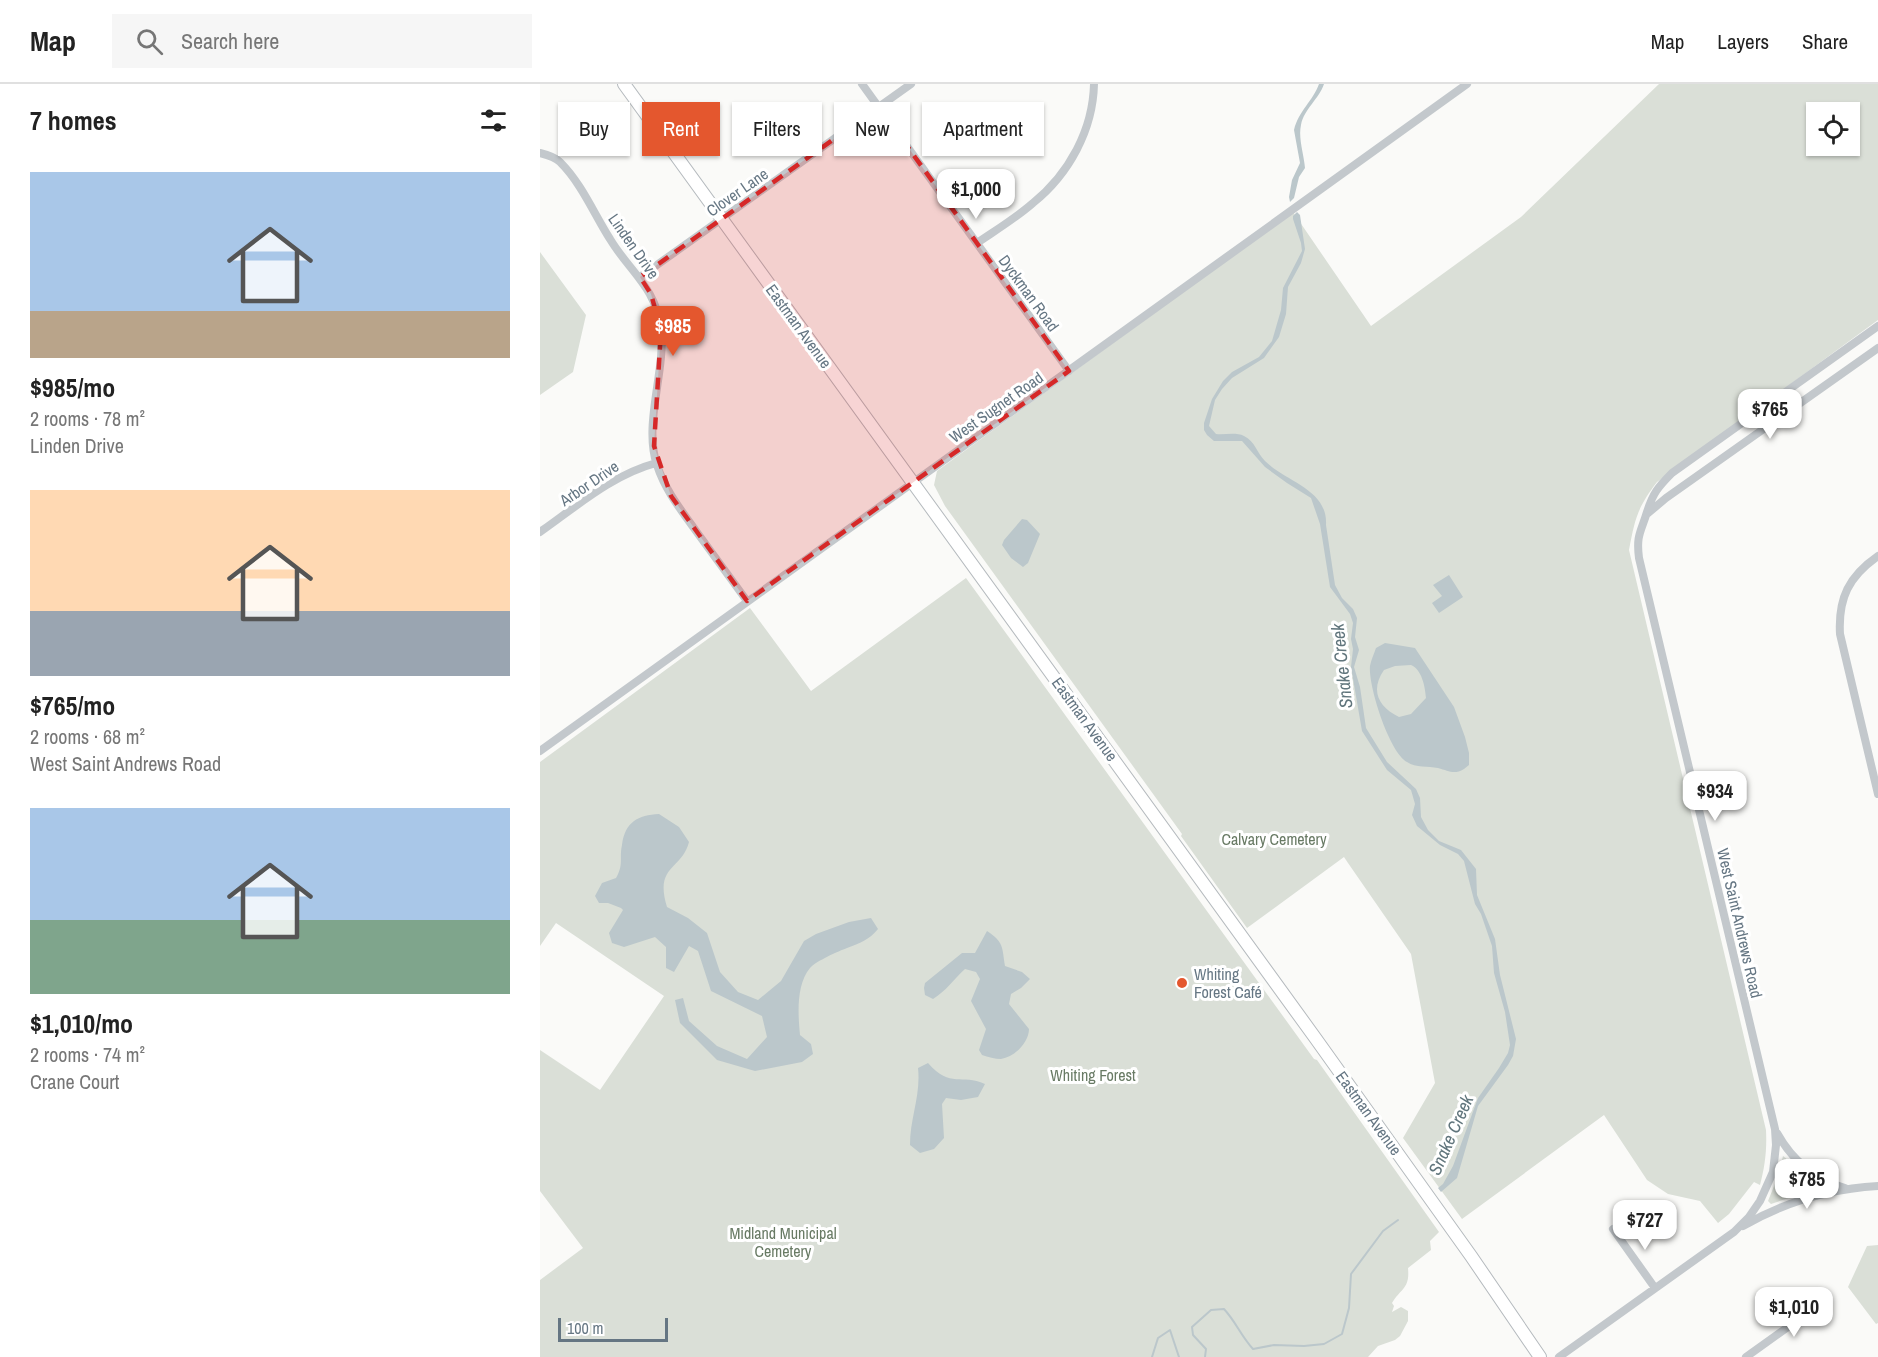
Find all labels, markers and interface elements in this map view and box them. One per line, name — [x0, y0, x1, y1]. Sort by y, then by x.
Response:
search box — [112, 14, 532, 68]
text: Map — [30, 22, 76, 60]
icon: search — [133, 25, 166, 58]
text: Search here — [181, 26, 279, 56]
text: Map — [1651, 27, 1684, 56]
text: Layers — [1717, 27, 1769, 56]
text: Share — [1802, 27, 1848, 56]
chip: Buy — [558, 102, 630, 156]
chip: Rent — [642, 102, 720, 156]
chip: Filters — [732, 102, 822, 156]
chip: New — [834, 102, 910, 156]
chip: Apartment — [922, 102, 1044, 156]
map controls — [1806, 102, 1860, 156]
button: locate — [1806, 102, 1860, 156]
text: 7 homes — [30, 103, 117, 138]
icon: filters — [477, 104, 510, 137]
street label: Clover Lane — [702, 163, 772, 221]
pin: $1,000 — [927, 169, 1025, 220]
text: $1,000 — [951, 175, 1001, 202]
street label: Linden Drive — [603, 209, 665, 283]
icon: home — [216, 211, 324, 319]
street label: Dyckman Road — [994, 250, 1064, 336]
street label: Eastman Avenue — [761, 279, 837, 373]
pin: $985 — [637, 306, 709, 357]
text: $985 — [655, 312, 691, 339]
street label: West Sugnet Road — [945, 366, 1047, 448]
text: $985/mo — [30, 370, 115, 405]
pin: $765 — [1734, 389, 1806, 440]
text: $765 — [1752, 395, 1788, 422]
text: 2 rooms · 78 m² — [30, 405, 145, 432]
text: Linden Drive — [30, 432, 124, 459]
street label: Arbor Drive — [554, 455, 623, 511]
icon: home — [216, 529, 324, 637]
water label: Snake Creek — [1325, 622, 1358, 710]
street label: Eastman Avenue — [1047, 672, 1123, 766]
text: $765/mo — [30, 688, 115, 723]
text: 2 rooms · 68 m² — [30, 723, 145, 750]
text: West Saint Andrews Road — [30, 750, 221, 777]
pin: $934 — [1679, 771, 1751, 822]
text: $934 — [1697, 777, 1733, 804]
park label: Calvary Cemetery — [1222, 828, 1327, 850]
street label: West Saint Andrews Road — [1712, 846, 1768, 1000]
icon: home — [216, 847, 324, 955]
place label: Whiting Forest Café — [1194, 963, 1262, 1003]
marker: Whiting Forest Café — [1175, 976, 1189, 990]
text: $1,010/mo — [30, 1006, 133, 1041]
text: 2 rooms · 74 m² — [30, 1041, 145, 1068]
park label: Whiting Forest — [1050, 1064, 1136, 1086]
street label: Eastman Avenue — [1331, 1066, 1407, 1160]
text: Crane Court — [30, 1068, 119, 1095]
water label: Snake Creek — [1422, 1090, 1480, 1179]
pin: $785 — [1771, 1159, 1843, 1210]
text: $785 — [1789, 1165, 1825, 1192]
pin: $727 — [1609, 1200, 1681, 1251]
text: $727 — [1627, 1206, 1663, 1233]
park label: Midland Municipal Cemetery — [729, 1222, 837, 1262]
pin: $1,010 — [1745, 1287, 1843, 1338]
text: $1,010 — [1769, 1293, 1819, 1320]
scale bar — [558, 1315, 668, 1342]
text: 100 m — [567, 1317, 603, 1339]

